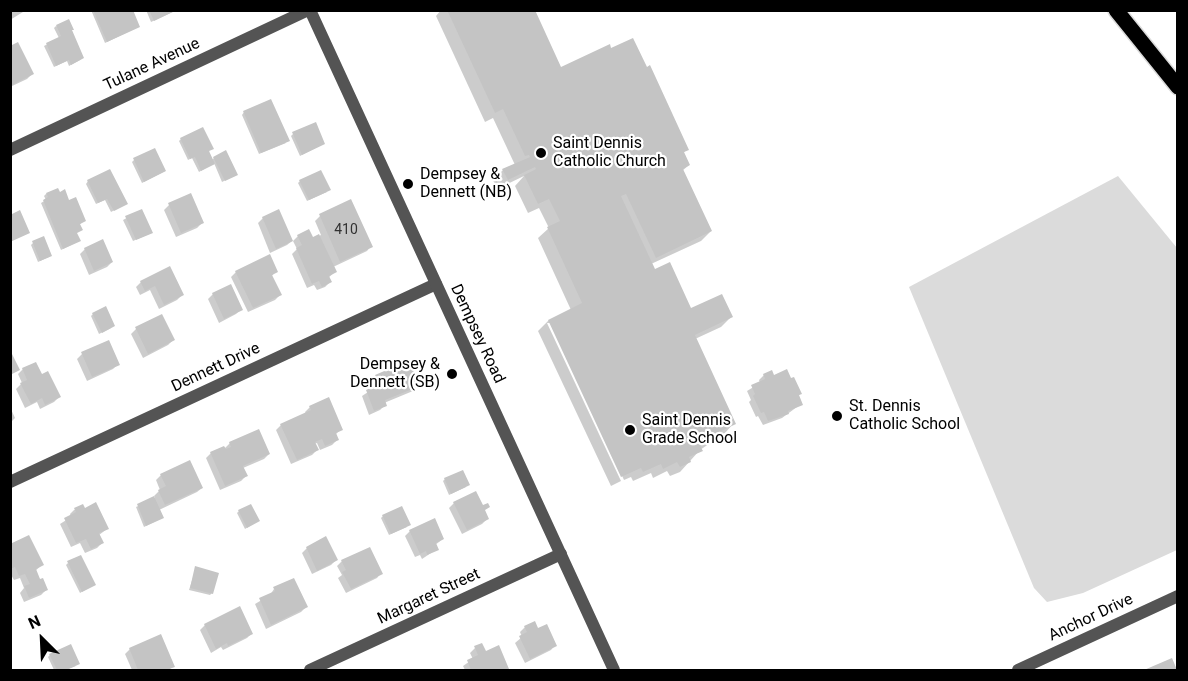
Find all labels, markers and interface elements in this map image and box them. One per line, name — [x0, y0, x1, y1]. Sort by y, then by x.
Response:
street label: Tulane Avenue — [101, 34, 203, 96]
place label: Saint Dennis Catholic Church — [553, 134, 666, 172]
marker: Saint Dennis Catholic Church — [534, 146, 548, 160]
place label: Dempsey & Dennett (NB) — [420, 165, 512, 203]
marker: Dempsey & Dennett (NB) — [401, 177, 415, 191]
house number: 410 — [334, 222, 358, 238]
street label: Dempsey Road — [446, 282, 508, 386]
street label: Dennett Drive — [169, 339, 263, 397]
place label: Dempsey & Dennett (SB) — [350, 355, 440, 393]
marker: Dempsey & Dennett (SB) — [445, 367, 459, 381]
place label: St. Dennis Catholic School — [849, 397, 960, 435]
marker: St. Dennis Catholic School — [830, 409, 844, 423]
place label: Saint Dennis Grade School — [642, 411, 737, 449]
marker: Saint Dennis Grade School — [623, 423, 637, 437]
street label: Margaret Street — [375, 565, 483, 629]
street label: Anchor Drive — [1046, 590, 1136, 646]
north arrow — [12, 609, 72, 669]
text: N — [25, 611, 43, 633]

